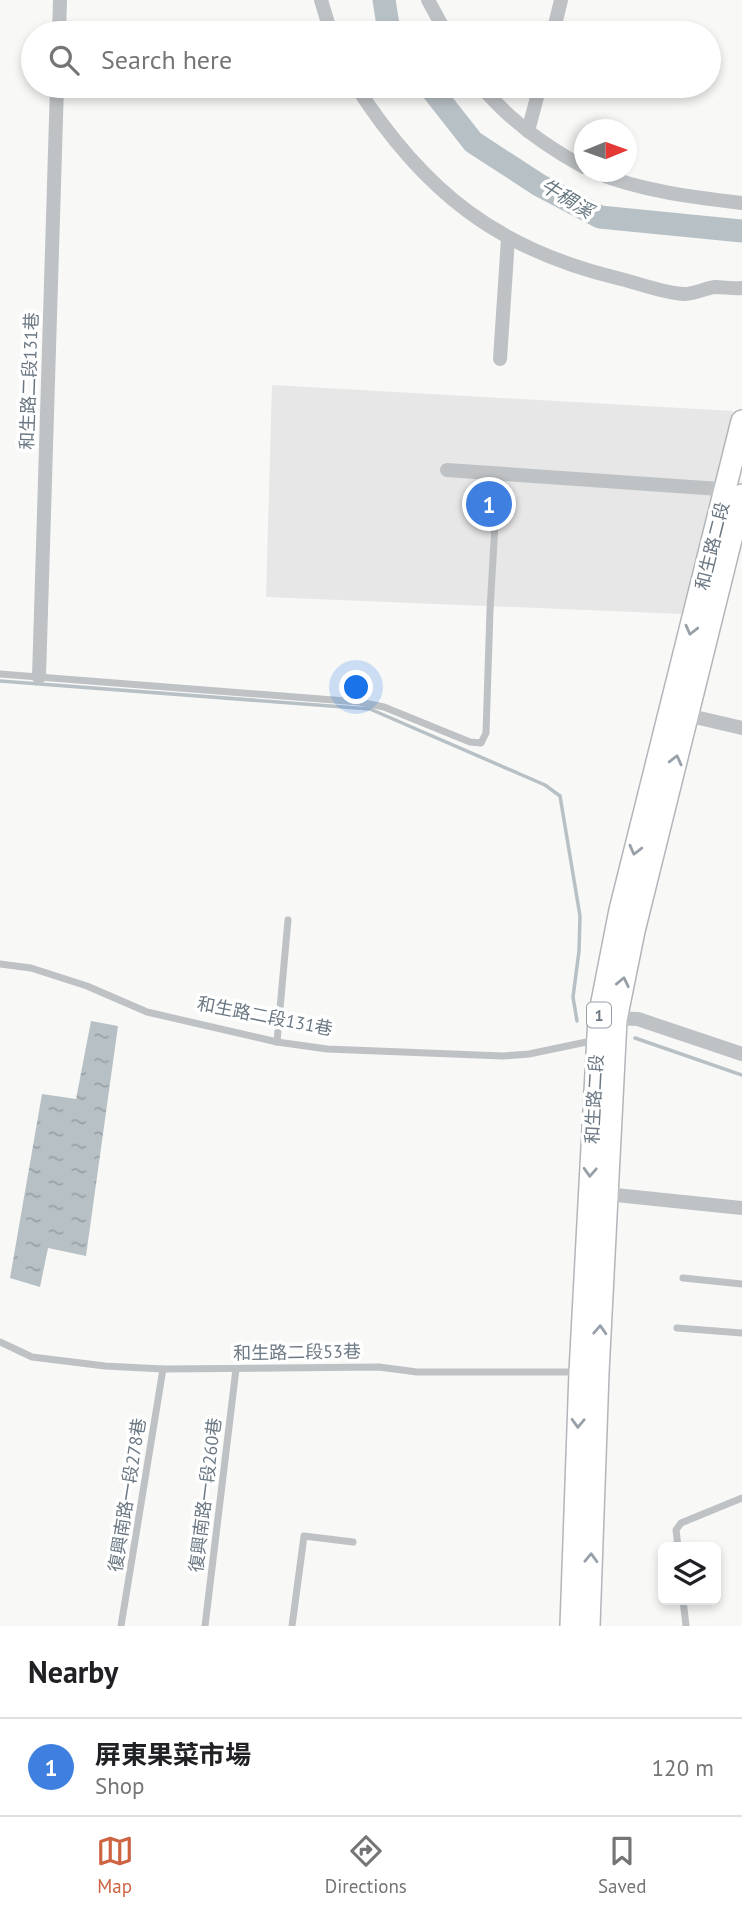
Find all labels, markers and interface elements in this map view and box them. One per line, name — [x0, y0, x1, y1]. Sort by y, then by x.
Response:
search box — [21, 21, 721, 98]
icon: search — [45, 41, 83, 79]
text: Search here — [101, 43, 232, 76]
north arrow — [574, 119, 637, 182]
water label: 牛稠溪 — [536, 173, 600, 225]
street label: 和生路二段131巷 — [15, 312, 43, 450]
pin: 1 — [466, 478, 512, 530]
street label: 和生路二段 — [690, 500, 734, 592]
one-way arrow — [685, 624, 699, 636]
your location — [339, 670, 373, 704]
one-way arrow — [668, 754, 682, 766]
one-way arrow — [629, 844, 643, 856]
one-way arrow — [614, 976, 629, 988]
street label: 和生路二段131巷 — [195, 992, 335, 1040]
road number: 1 — [587, 1002, 611, 1028]
street label: 和生路二段 — [580, 1053, 608, 1145]
one-way arrow — [582, 1166, 597, 1177]
one-way arrow — [592, 1325, 607, 1336]
street label: 和生路二段53巷 — [233, 1339, 361, 1365]
street label: 復興南路一段278巷 — [103, 1416, 151, 1574]
street label: 復興南路一段260巷 — [184, 1416, 226, 1574]
one-way arrow — [571, 1418, 586, 1429]
map controls — [658, 1542, 721, 1605]
button: layers — [658, 1542, 721, 1605]
one-way arrow — [584, 1552, 599, 1563]
text: Nearby — [28, 1652, 118, 1691]
text: 屏東果菜市場 — [95, 1738, 251, 1771]
text: 1 — [44, 1753, 58, 1782]
text: 120 m — [652, 1753, 714, 1782]
text: Shop — [95, 1771, 145, 1800]
tab: Map — [96, 1832, 134, 1898]
tab: Directions — [325, 1832, 407, 1898]
tab: Saved — [598, 1832, 646, 1898]

